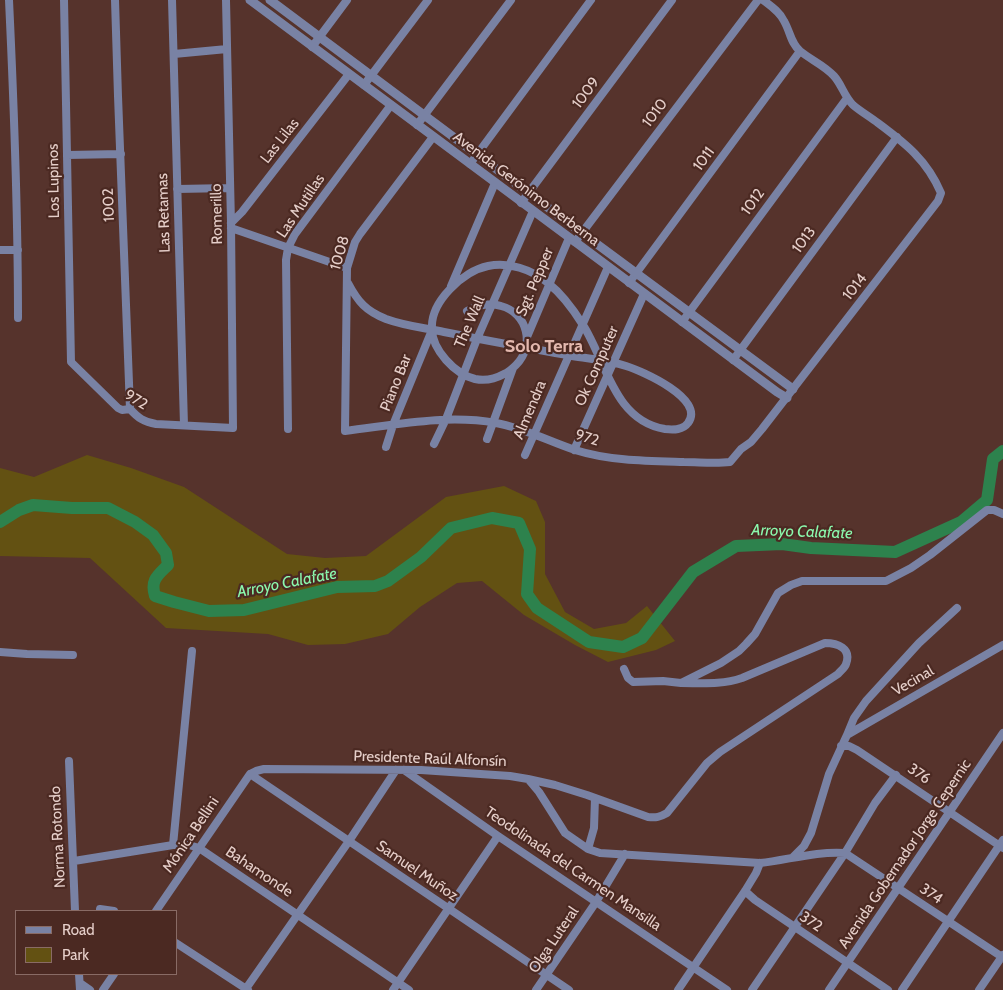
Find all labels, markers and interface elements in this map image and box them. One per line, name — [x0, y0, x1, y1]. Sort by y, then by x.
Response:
street label: 1009 — [568, 74, 604, 112]
street label: 1010 — [639, 95, 671, 131]
street label: Las Lilas — [257, 115, 303, 167]
street label: Avenida Gerónimo Berberna — [449, 128, 603, 250]
street label: Los Lupinos — [44, 143, 64, 219]
street label: 1011 — [689, 144, 719, 174]
street label: Las Mutillas — [273, 171, 329, 241]
street label: Las Retamas — [154, 173, 174, 253]
street label: Romerillo — [207, 183, 227, 245]
street label: 1012 — [737, 185, 769, 219]
street label: 1002 — [99, 188, 119, 222]
street label: 1013 — [788, 223, 820, 257]
street label: 1008 — [327, 234, 353, 272]
street label: Sgt. Pepper — [512, 245, 558, 319]
street label: 1014 — [839, 270, 871, 304]
street label: The Wall — [451, 293, 489, 351]
street label: Ok Computer — [571, 323, 623, 409]
district label: Solo Terra — [505, 336, 583, 358]
street label: Piano Bar — [376, 352, 416, 414]
street label: Almendra — [510, 378, 550, 442]
street label: 972 — [121, 386, 151, 414]
street label: 972 — [573, 426, 601, 450]
water label: Arroyo Calafate — [751, 521, 853, 543]
water label: Arroyo Calafate — [236, 564, 338, 602]
street label: Vecinal — [889, 662, 937, 700]
street label: Presidente Raúl Alfonsín — [353, 747, 507, 771]
street label: Avenida Gobernador Jorge Cepernic — [835, 756, 975, 952]
street label: 376 — [904, 760, 934, 788]
street label: Norma Rotondo — [46, 786, 70, 888]
street label: Mónica Bellini — [159, 794, 223, 876]
street label: Teodolinada del Carmen Mansilla — [482, 803, 664, 935]
street label: Samuel Muñoz — [373, 837, 461, 905]
street label: Bahamonde — [222, 843, 296, 901]
street label: 374 — [916, 880, 946, 908]
street label: Olga Luteral — [525, 903, 583, 977]
street label: 372 — [796, 908, 826, 936]
legend — [15, 910, 178, 975]
text: Road — [62, 921, 95, 939]
text: Park — [62, 946, 89, 964]

